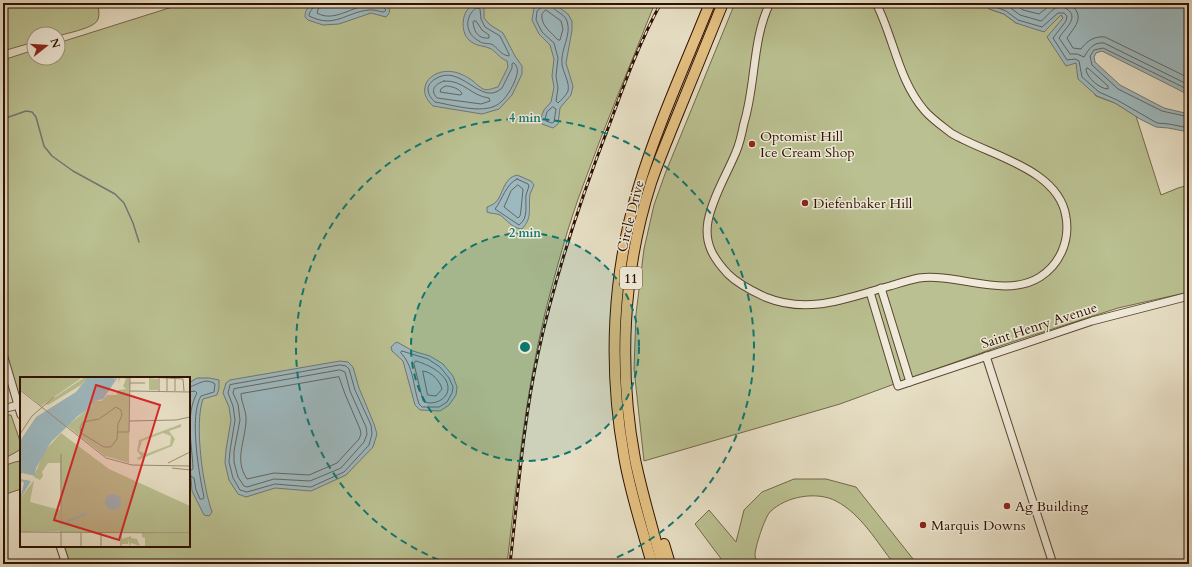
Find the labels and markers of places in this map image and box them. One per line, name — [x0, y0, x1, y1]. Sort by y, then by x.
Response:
place label: Optomist Hill Ice Cream Shop — [760, 127, 855, 162]
marker: Optomist Hill Ice Cream Shop — [747, 139, 757, 149]
place label: Diefenbaker Hill — [813, 194, 913, 213]
marker: Diefenbaker Hill — [800, 198, 810, 208]
centre of rings — [518, 340, 532, 354]
place label: Ag Building — [1015, 497, 1089, 516]
marker: Ag Building — [1002, 501, 1012, 511]
place label: Marquis Downs — [931, 516, 1026, 535]
marker: Marquis Downs — [918, 520, 928, 530]

